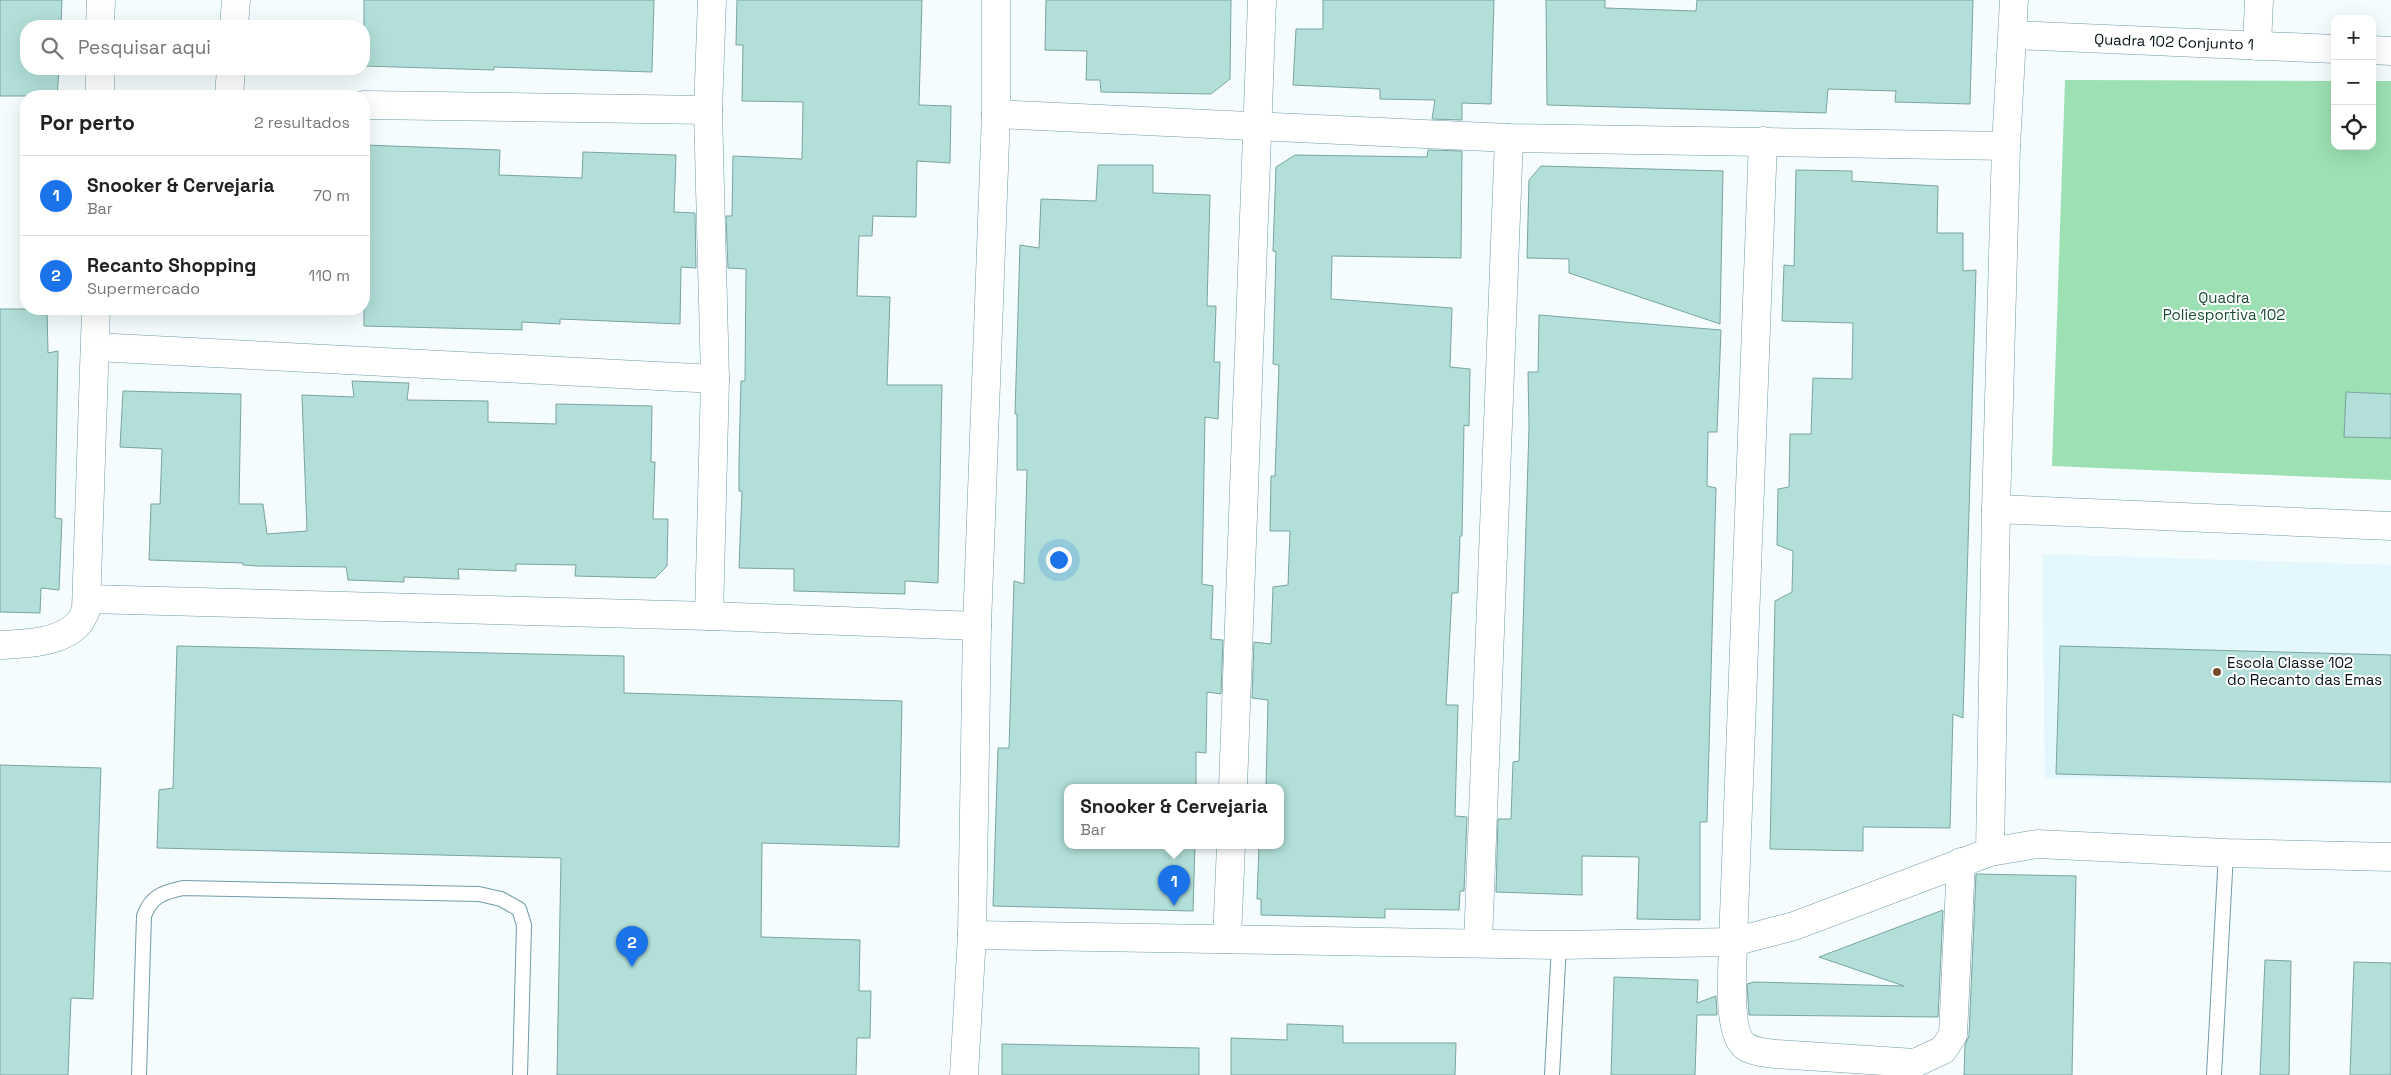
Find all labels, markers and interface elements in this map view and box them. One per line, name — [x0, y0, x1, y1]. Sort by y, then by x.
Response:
map controls — [2331, 15, 2376, 150]
button: + — [2331, 15, 2376, 60]
search box — [20, 20, 370, 75]
street label: Quadra 102 Conjunto 1 — [2094, 29, 2254, 54]
icon: search — [38, 34, 66, 62]
text: Pesquisar aqui — [78, 35, 211, 60]
button: − — [2331, 60, 2376, 105]
button: locate — [2331, 105, 2376, 150]
text: Por perto — [40, 109, 135, 136]
text: 2 resultados — [254, 112, 350, 133]
text: Snooker & Cervejaria — [87, 173, 274, 198]
text: 1 — [52, 185, 60, 206]
text: 70 m — [313, 185, 350, 206]
text: Bar — [87, 198, 113, 219]
text: Recanto Shopping — [87, 253, 256, 278]
text: 2 — [51, 265, 61, 286]
text: 110 m — [308, 265, 350, 286]
text: Supermercado — [87, 278, 200, 299]
park label: Quadra Poliesportiva 102 — [2163, 288, 2285, 324]
your location — [1046, 547, 1072, 573]
place label: Escola Classe 102 do Recanto das Emas — [2227, 653, 2382, 689]
marker: Escola Classe 102 do Recanto das Emas — [2211, 666, 2223, 678]
popup — [1064, 784, 1284, 849]
text: Snooker & Cervejaria — [1080, 794, 1268, 819]
text: Bar — [1080, 819, 1106, 840]
pin: 1 — [1158, 865, 1190, 906]
pin: 2 — [616, 926, 648, 967]

